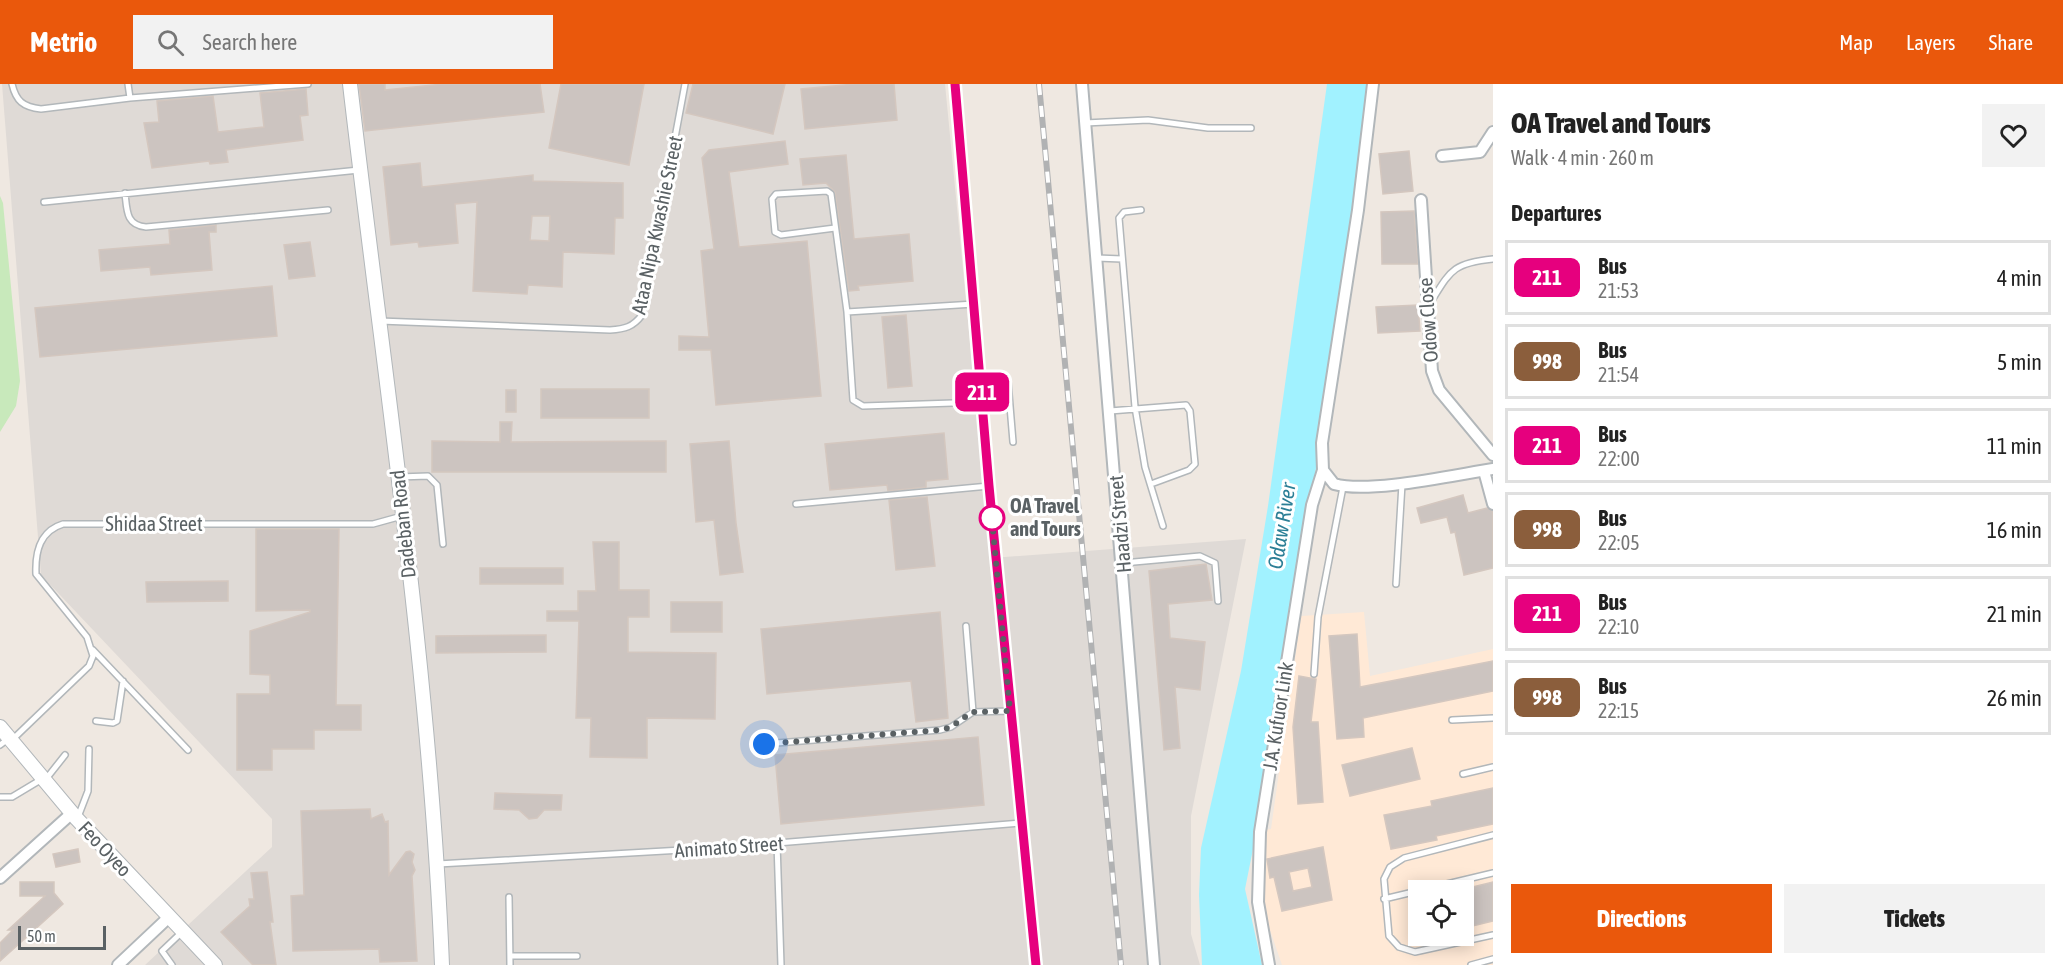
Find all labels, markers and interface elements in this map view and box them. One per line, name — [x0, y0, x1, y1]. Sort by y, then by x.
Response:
search box — [133, 15, 553, 69]
text: Metrio — [30, 26, 97, 58]
icon: search — [154, 26, 187, 59]
text: Search here — [202, 29, 297, 55]
text: Map — [1839, 30, 1873, 54]
text: Layers — [1906, 30, 1956, 54]
text: Share — [1989, 30, 2033, 54]
button: heart — [1982, 104, 2045, 167]
text: OA Travel and Tours — [1511, 107, 1711, 139]
street label: Ataa Nipa Kwashie Street — [626, 133, 687, 316]
text: Walk · 4 min · 260 m — [1511, 146, 1654, 169]
text: Departures — [1511, 200, 1601, 226]
text: Bus — [1598, 253, 1627, 279]
text: 211 — [1532, 265, 1562, 289]
text: 4 min — [1997, 265, 2042, 291]
street label: Odow Close — [1413, 277, 1442, 363]
text: 21:53 — [1598, 279, 1639, 302]
text: Bus — [1598, 337, 1627, 363]
text: 998 — [1532, 349, 1562, 373]
text: 5 min — [1997, 349, 2042, 375]
text: 21:54 — [1598, 363, 1639, 386]
line badge: 211 — [948, 372, 1016, 412]
text: 211 — [967, 380, 997, 404]
text: Bus — [1598, 421, 1627, 447]
text: 211 — [1532, 433, 1562, 457]
text: 11 min — [1987, 433, 2042, 459]
text: 22:00 — [1598, 447, 1640, 470]
street label: Dadeban Road — [385, 469, 420, 579]
street label: Haadzi Street — [1104, 474, 1135, 574]
water label: Odaw River — [1262, 480, 1300, 571]
place label: OA Travel and Tours — [1010, 494, 1081, 540]
marker: OA Travel and Tours — [979, 505, 1005, 531]
text: Bus — [1598, 505, 1627, 531]
street label: Shidaa Street — [105, 512, 203, 535]
text: 998 — [1532, 517, 1562, 541]
text: 16 min — [1987, 517, 2042, 543]
text: 22:05 — [1598, 531, 1640, 554]
text: Bus — [1598, 589, 1627, 615]
text: 211 — [1532, 601, 1562, 625]
text: 21 min — [1987, 601, 2042, 627]
text: 22:10 — [1598, 615, 1639, 638]
street label: J.A. Kufuor Link — [1258, 660, 1297, 772]
text: Bus — [1598, 673, 1627, 699]
text: 998 — [1532, 685, 1562, 709]
text: 26 min — [1987, 685, 2042, 711]
text: 22:15 — [1598, 699, 1639, 722]
your location — [749, 729, 779, 759]
street label: Feo Oyeo — [74, 816, 137, 881]
street label: Animato Street — [674, 831, 785, 862]
map controls — [1408, 880, 1474, 946]
button: locate — [1408, 880, 1474, 946]
button: Directions — [1511, 884, 1772, 953]
button: Tickets — [1784, 884, 2045, 953]
scale bar — [18, 923, 106, 950]
text: 50 m — [27, 927, 56, 945]

